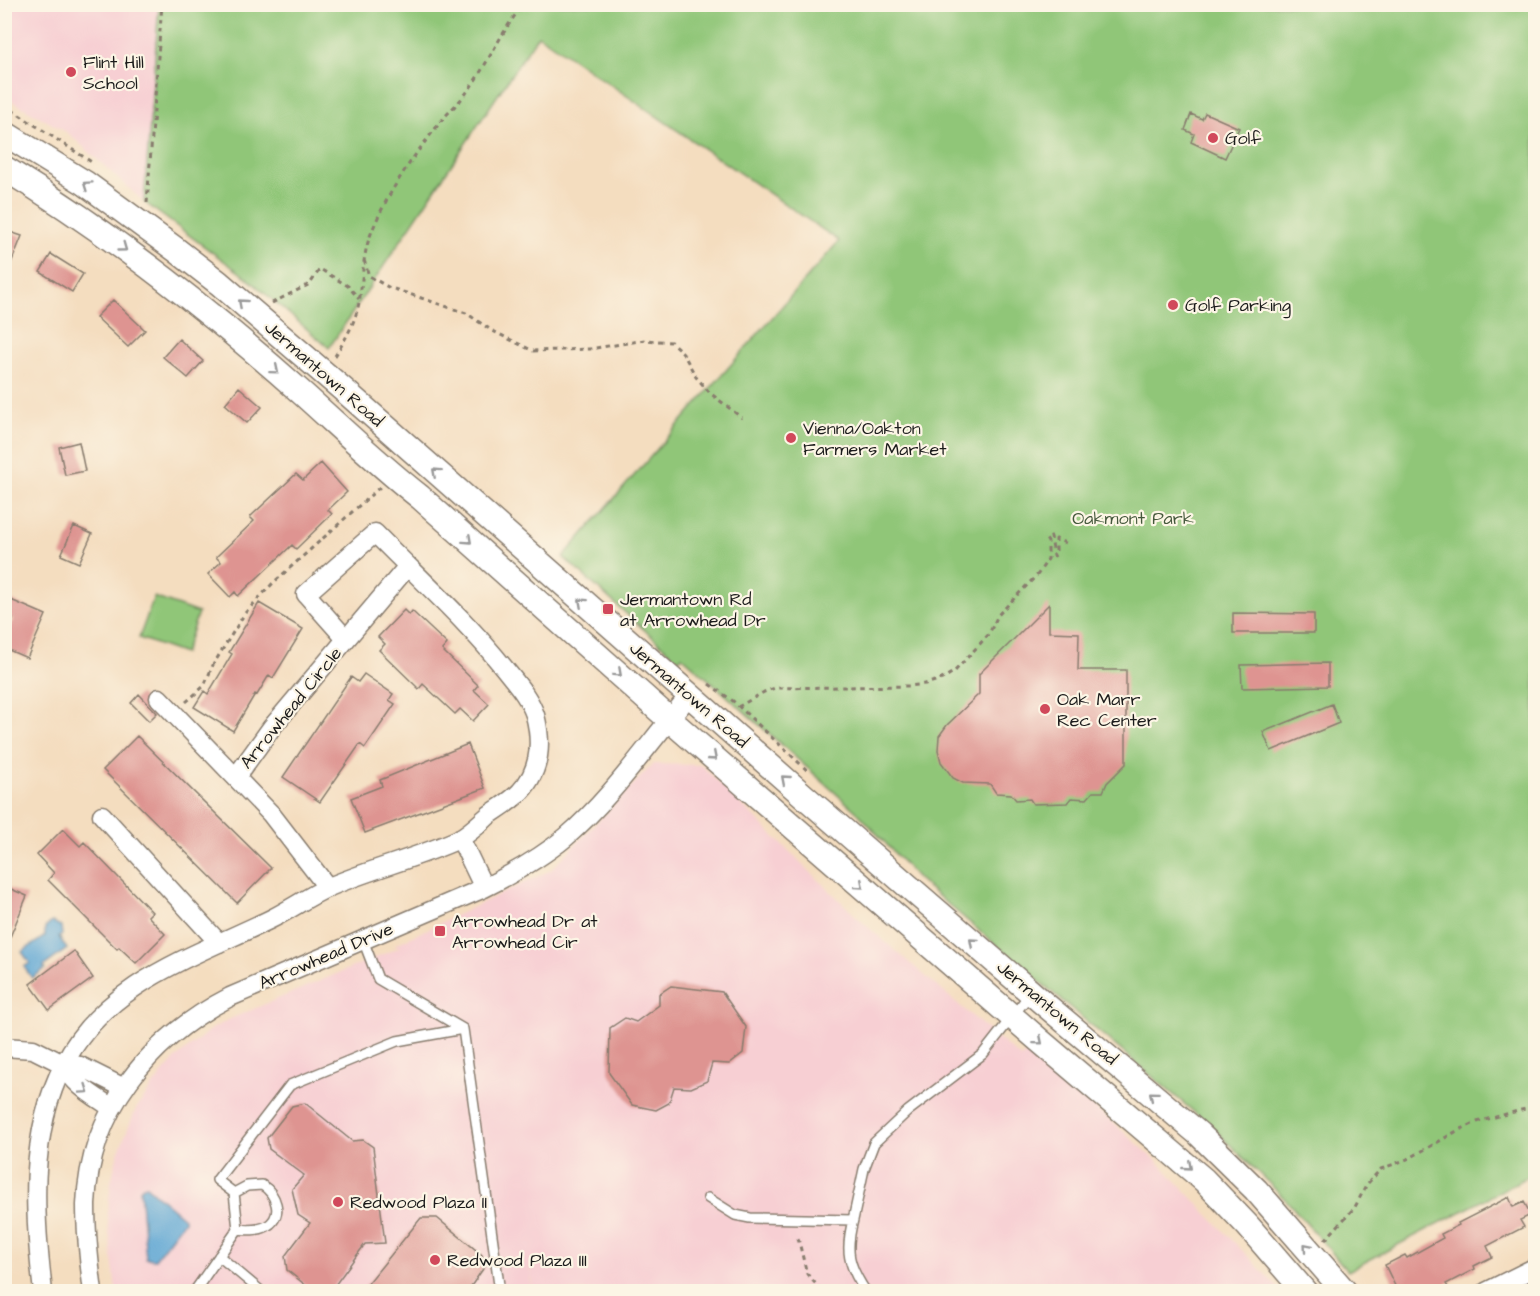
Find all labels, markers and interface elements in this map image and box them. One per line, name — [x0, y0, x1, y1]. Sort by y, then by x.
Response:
place label: Flint Hill School — [83, 50, 144, 96]
marker: Flint Hill School — [64, 65, 78, 79]
place label: Golf — [1225, 126, 1261, 151]
marker: Golf — [1206, 131, 1220, 145]
one-way arrow — [82, 181, 93, 192]
one-way arrow — [116, 241, 127, 252]
place label: Golf Parking — [1185, 293, 1291, 319]
marker: Golf Parking — [1166, 298, 1180, 312]
one-way arrow — [238, 299, 249, 310]
street label: Jermantown Road — [259, 315, 389, 433]
one-way arrow — [268, 363, 279, 374]
place label: Vienna/Oakton Farmers Market — [803, 416, 947, 462]
marker: Vienna/Oakton Farmers Market — [784, 431, 798, 445]
one-way arrow — [432, 468, 443, 479]
park label: Oakmont Park — [1072, 506, 1194, 531]
one-way arrow — [461, 533, 472, 544]
place label: Jermantown Rd at Arrowhead Dr — [620, 587, 766, 633]
one-way arrow — [578, 598, 589, 609]
marker: Jermantown Rd at Arrowhead Dr — [601, 602, 615, 616]
street label: Jermantown Road — [624, 636, 754, 754]
street label: Arrowhead Circle — [234, 642, 348, 774]
one-way arrow — [611, 666, 622, 677]
place label: Oak Marr Rec Center — [1057, 687, 1157, 733]
marker: Oak Marr Rec Center — [1038, 702, 1052, 716]
one-way arrow — [706, 750, 717, 761]
one-way arrow — [781, 775, 792, 786]
one-way arrow — [853, 878, 864, 889]
place label: Arrowhead Dr at Arrowhead Cir — [452, 909, 598, 955]
street label: Arrowhead Drive — [255, 916, 397, 996]
marker: Arrowhead Dr at Arrowhead Cir — [433, 924, 447, 938]
one-way arrow — [969, 938, 980, 949]
street label: Jermantown Road — [991, 955, 1123, 1071]
one-way arrow — [1032, 1034, 1043, 1045]
one-way arrow — [78, 1083, 89, 1094]
one-way arrow — [1149, 1092, 1160, 1103]
one-way arrow — [1181, 1159, 1192, 1170]
place label: Redwood Plaza II — [350, 1190, 487, 1215]
marker: Redwood Plaza II — [331, 1195, 345, 1209]
one-way arrow — [1303, 1243, 1314, 1254]
place label: Redwood Plaza III — [447, 1248, 587, 1273]
marker: Redwood Plaza III — [428, 1253, 442, 1267]

